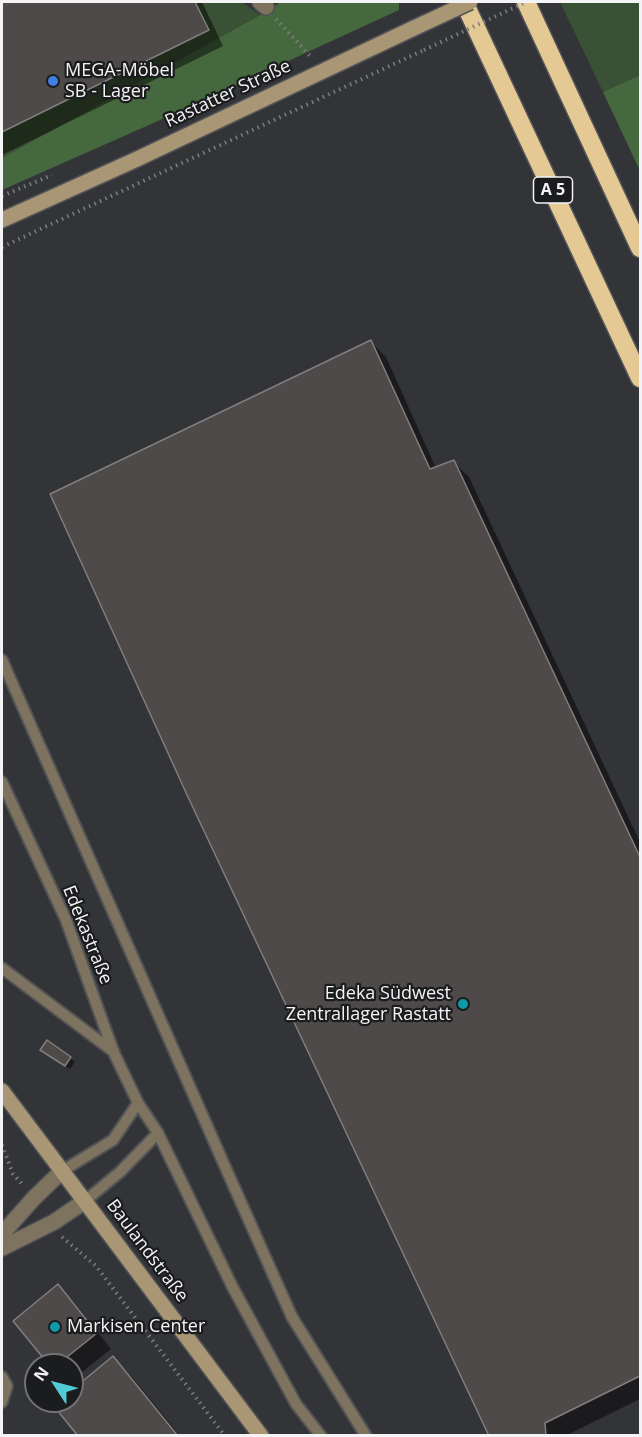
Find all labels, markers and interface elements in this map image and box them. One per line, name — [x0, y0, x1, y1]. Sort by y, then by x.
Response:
street label: Rastatter Straße — [162, 55, 294, 133]
place label: MEGA-Möbel SB - Lager — [65, 60, 174, 103]
marker: MEGA-Möbel SB - Lager — [46, 74, 60, 88]
road number: A 5 — [534, 177, 572, 203]
street label: Edekastraße — [57, 883, 117, 987]
place label: Edeka Südwest Zentrallager Rastatt — [286, 983, 451, 1026]
marker: Edeka Südwest Zentrallager Rastatt — [456, 997, 470, 1011]
street label: Baulandstraße — [101, 1195, 193, 1307]
place label: Markisen Center — [67, 1316, 205, 1338]
marker: Markisen Center — [48, 1320, 62, 1334]
north arrow — [24, 1353, 84, 1413]
text: N — [28, 1362, 54, 1385]

